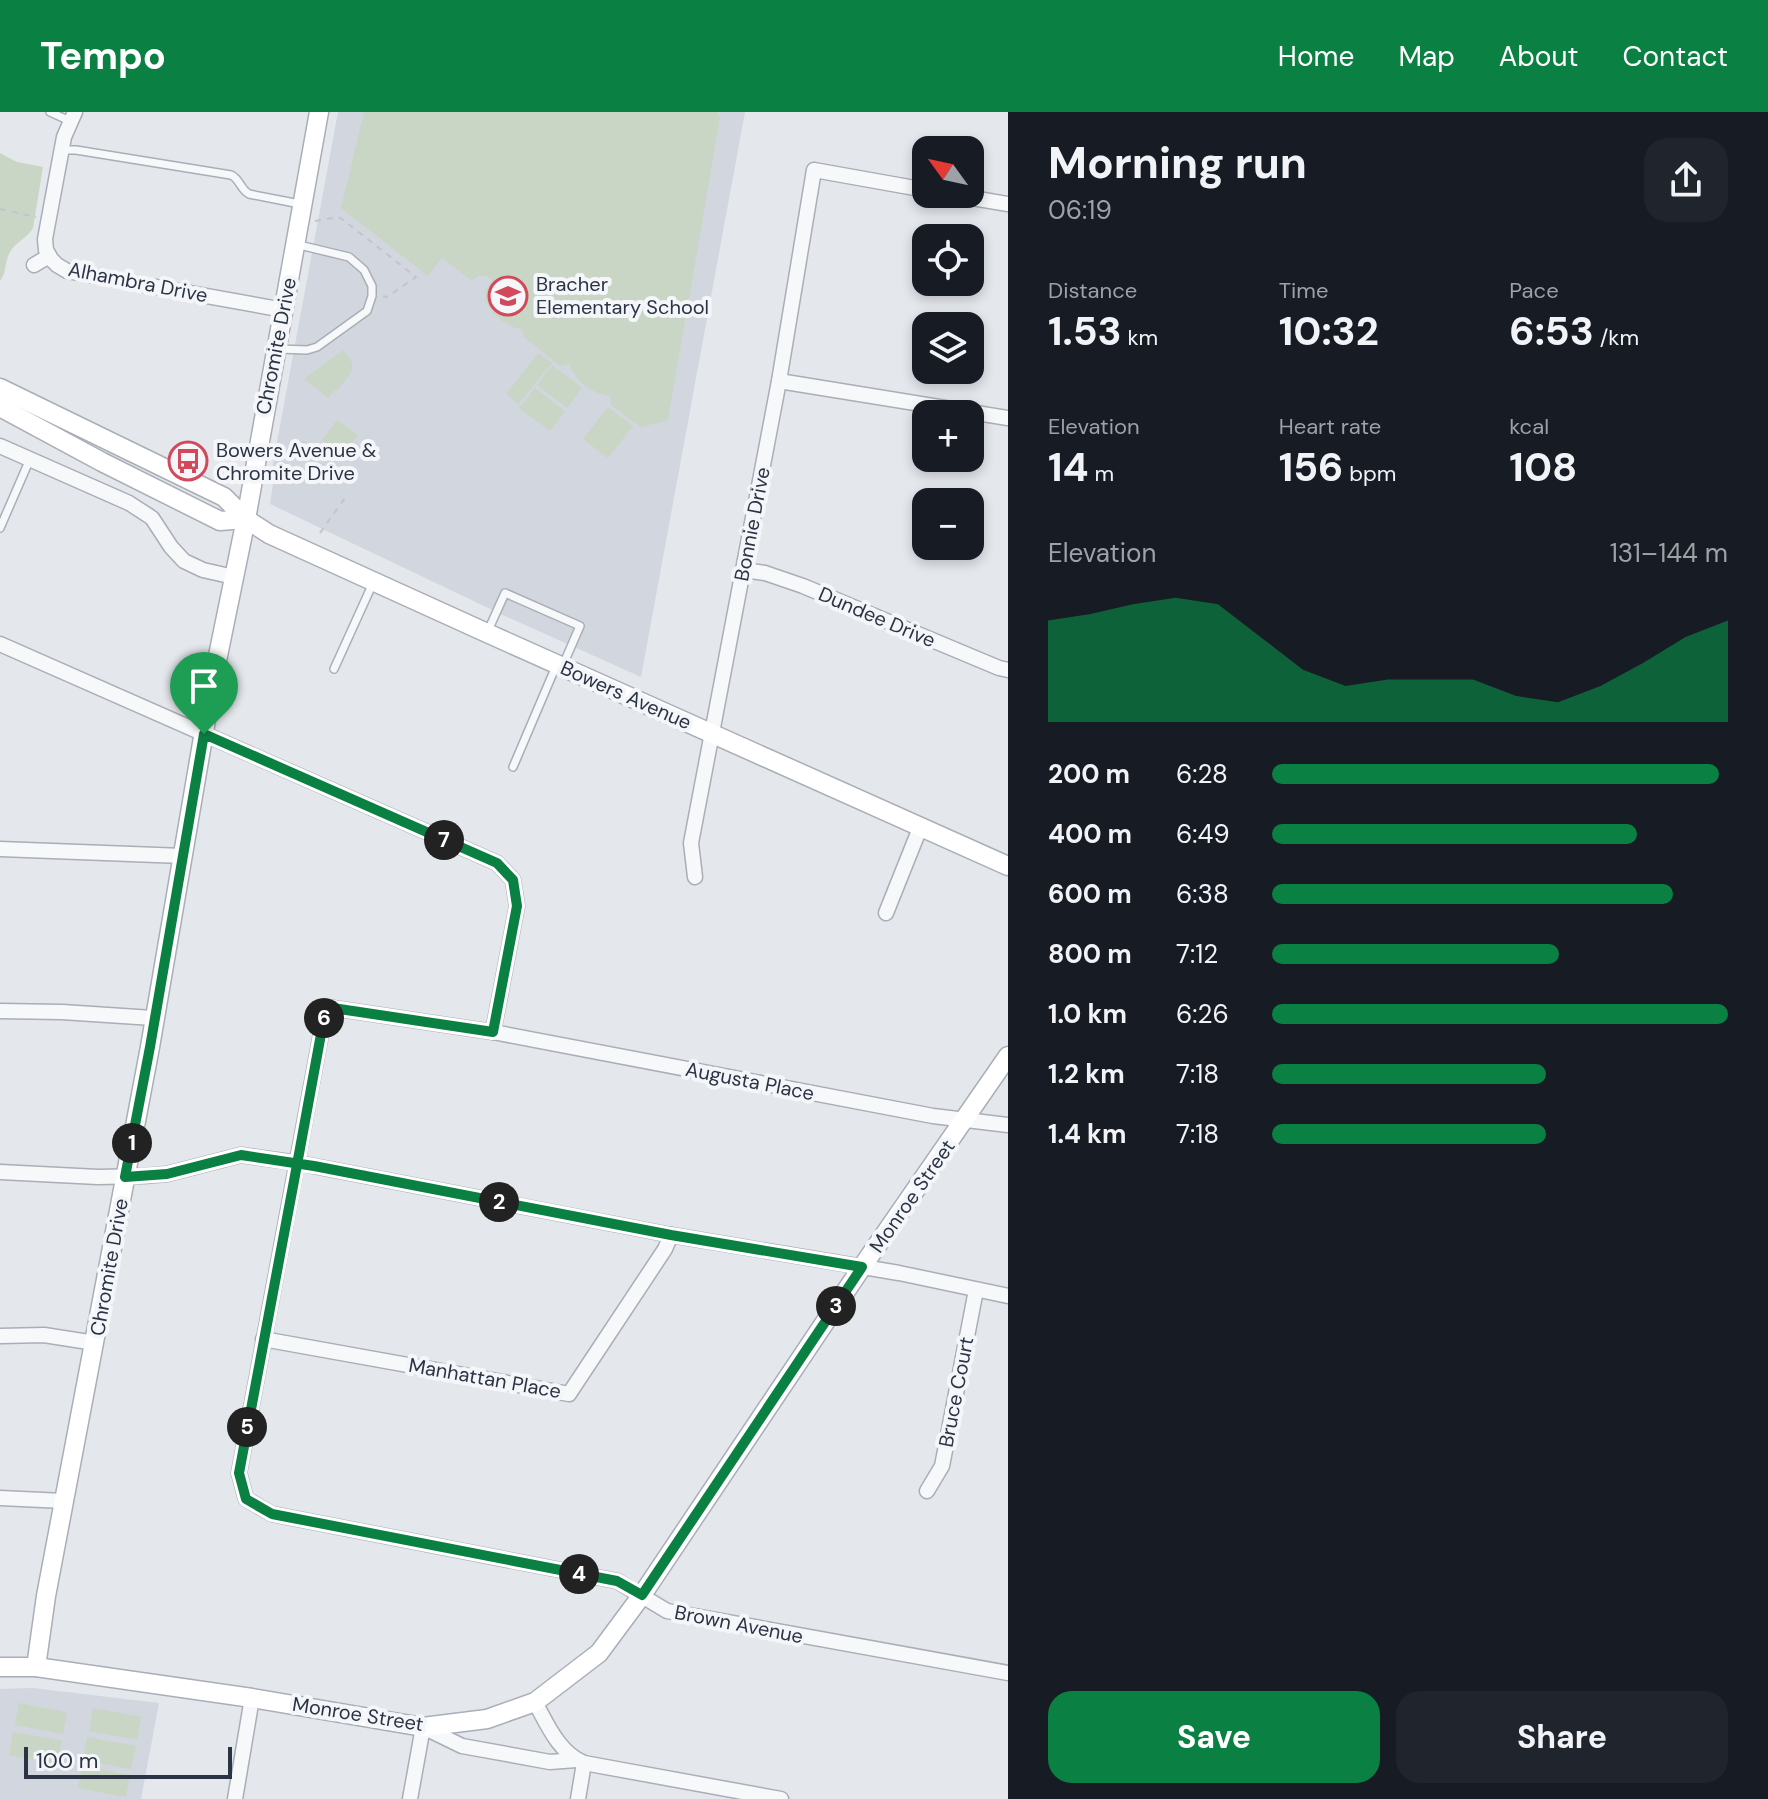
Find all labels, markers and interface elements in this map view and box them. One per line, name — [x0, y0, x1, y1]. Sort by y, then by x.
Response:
text: Tempo — [40, 31, 166, 81]
text: Home — [1278, 38, 1354, 75]
text: Map — [1398, 38, 1455, 75]
text: About — [1499, 38, 1578, 75]
text: Contact — [1622, 38, 1728, 75]
text: Morning run — [1048, 134, 1307, 192]
north arrow — [912, 136, 984, 208]
map controls — [912, 136, 984, 560]
button: share — [1644, 138, 1728, 222]
text: 06:19 — [1048, 193, 1112, 227]
button: locate — [912, 224, 984, 296]
street label: Alhambra Drive — [66, 256, 210, 308]
place label: Bracher Elementary School — [536, 271, 709, 320]
street label: Chromite Drive — [250, 275, 302, 417]
school or university icon: Bracher Elementary School — [487, 275, 529, 317]
text: Distance — [1048, 276, 1137, 305]
text: Time — [1279, 276, 1328, 305]
text: Pace — [1509, 276, 1559, 305]
text: 1.53 — [1048, 305, 1122, 357]
text: 10:32 — [1279, 305, 1379, 357]
text: 6:53 — [1509, 305, 1594, 357]
button: layers — [912, 312, 984, 384]
text: km — [1122, 323, 1158, 352]
text: /km — [1594, 323, 1639, 352]
button: + — [912, 400, 984, 472]
text: Elevation — [1048, 412, 1140, 441]
text: Heart rate — [1279, 412, 1381, 441]
text: kcal — [1509, 412, 1549, 441]
place label: Bowers Avenue & Chromite Drive — [216, 437, 377, 486]
bus stop icon: Bowers Avenue & Chromite Drive — [167, 440, 209, 482]
text: 14 — [1048, 441, 1089, 493]
text: 156 — [1279, 441, 1343, 493]
text: 108 — [1509, 441, 1577, 493]
text: m — [1089, 459, 1114, 488]
text: bpm — [1343, 459, 1396, 488]
street label: Bonnie Drive — [728, 465, 776, 583]
button: − — [912, 488, 984, 560]
text: Elevation — [1048, 536, 1156, 570]
text: 131–144 m — [1610, 536, 1728, 570]
street label: Dundee Drive — [815, 581, 939, 653]
pin — [170, 652, 238, 734]
street label: Bowers Avenue — [557, 655, 695, 735]
icon: arrive — [182, 664, 226, 708]
text: 200 m — [1048, 757, 1130, 791]
text: 6:28 — [1176, 757, 1228, 791]
text: 400 m — [1048, 817, 1132, 851]
text: 6:49 — [1176, 817, 1230, 851]
pin: 7 — [424, 820, 464, 860]
text: 7 — [438, 825, 450, 854]
text: 600 m — [1048, 877, 1132, 911]
text: 6:38 — [1176, 877, 1229, 911]
text: 800 m — [1048, 937, 1132, 971]
text: 7:12 — [1176, 937, 1218, 971]
text: 1.0 km — [1048, 997, 1127, 1031]
text: 6:26 — [1176, 997, 1229, 1031]
pin: 6 — [304, 998, 344, 1038]
text: 6 — [317, 1003, 331, 1032]
street label: Augusta Place — [683, 1056, 817, 1106]
text: 1.2 km — [1048, 1057, 1125, 1091]
text: 7:18 — [1176, 1057, 1219, 1091]
text: 1.4 km — [1048, 1117, 1127, 1151]
text: 7:18 — [1176, 1117, 1219, 1151]
pin: 1 — [112, 1123, 152, 1163]
text: 1 — [128, 1128, 136, 1157]
street label: Monroe Street — [863, 1134, 961, 1258]
pin: 2 — [479, 1182, 519, 1222]
text: 2 — [493, 1187, 505, 1216]
street label: Chromite Drive — [84, 1196, 134, 1338]
pin: 3 — [816, 1286, 856, 1326]
text: 3 — [829, 1291, 843, 1320]
street label: Bruce Court — [933, 1334, 979, 1449]
street label: Manhattan Place — [407, 1352, 563, 1404]
pin: 5 — [227, 1407, 267, 1447]
text: 5 — [240, 1412, 254, 1441]
pin: 4 — [559, 1554, 599, 1594]
text: 4 — [572, 1559, 586, 1588]
street label: Brown Avenue — [672, 1599, 806, 1649]
street label: Monroe Street — [291, 1691, 426, 1737]
button: Save — [1048, 1691, 1380, 1783]
button: Share — [1396, 1691, 1728, 1783]
scale bar — [24, 1743, 232, 1779]
text: 100 m — [36, 1746, 98, 1775]

